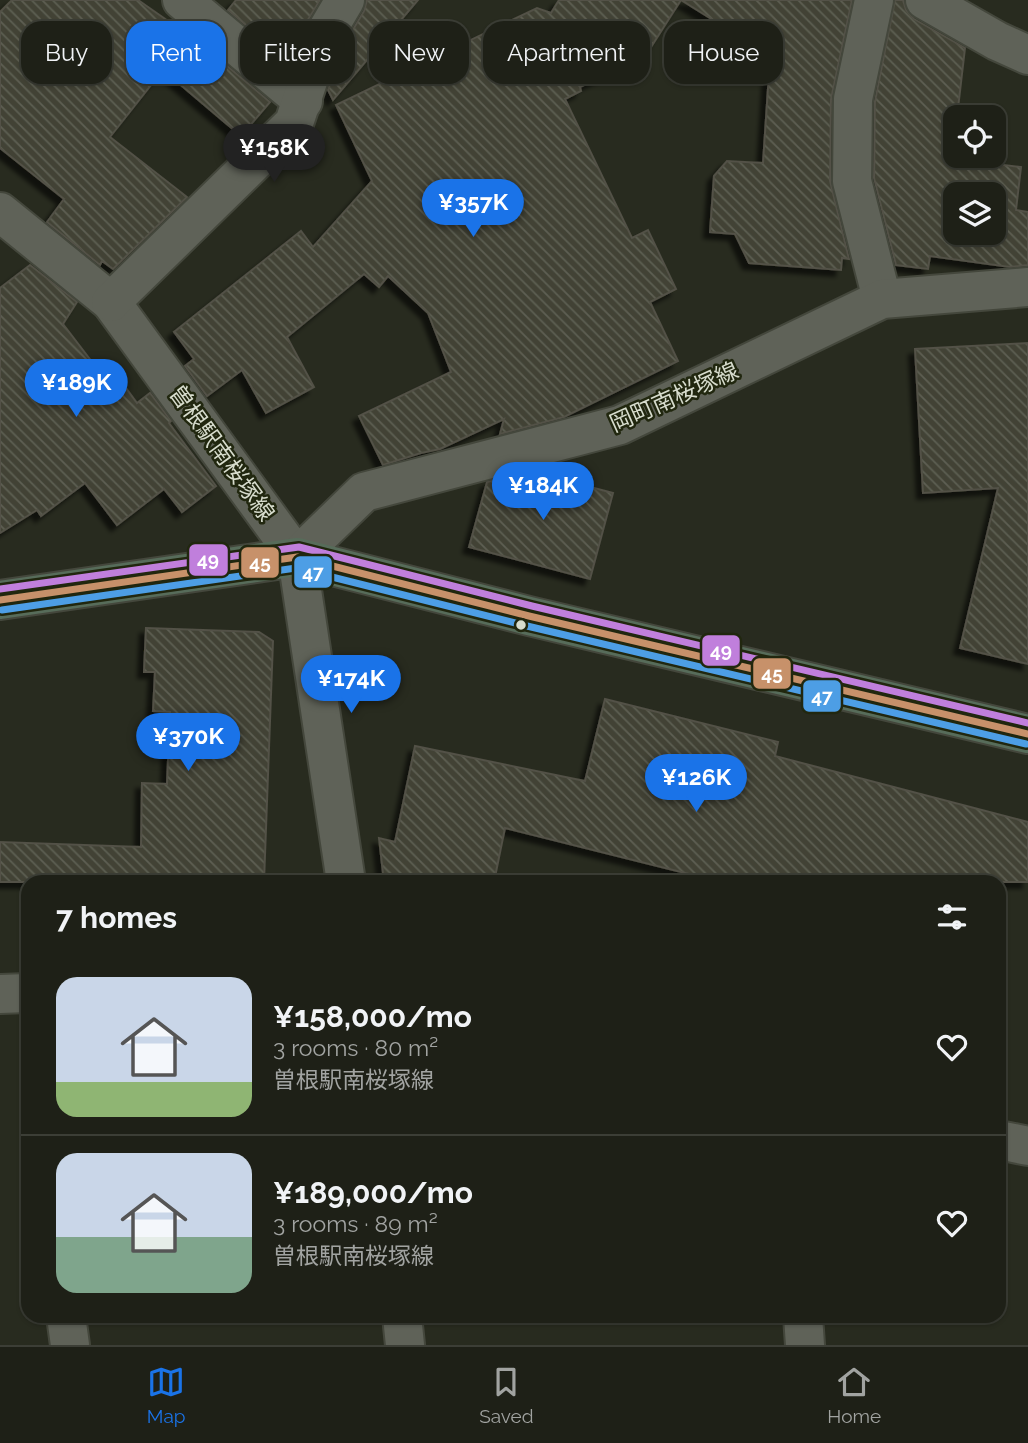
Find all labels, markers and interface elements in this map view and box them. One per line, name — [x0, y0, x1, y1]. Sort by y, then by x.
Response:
chip: Buy — [21, 21, 112, 84]
chip: Rent — [126, 21, 226, 84]
chip: Filters — [240, 21, 355, 84]
chip: New — [369, 21, 469, 84]
chip: Apartment — [483, 21, 650, 84]
chip: House — [664, 21, 783, 84]
map controls — [943, 105, 1006, 245]
button: locate — [943, 105, 1006, 168]
pin: ¥158K — [225, 124, 323, 184]
text: ¥158K — [239, 133, 309, 160]
pin: ¥357K — [424, 180, 522, 239]
button: layers — [943, 182, 1006, 245]
text: ¥357K — [438, 188, 508, 215]
street label: 岡町南桜塚線 — [605, 356, 742, 437]
pin: ¥189K — [27, 360, 125, 419]
text: ¥189K — [41, 368, 111, 395]
street label: 曽根駅南桜塚線 — [164, 380, 281, 526]
pin: ¥184K — [494, 462, 592, 522]
text: ¥184K — [508, 471, 578, 498]
line badge: 49 — [188, 543, 229, 577]
line badge: 45 — [240, 546, 280, 579]
text: 49 — [197, 548, 219, 570]
text: 45 — [249, 551, 271, 573]
line badge: 47 — [293, 555, 333, 589]
text: 47 — [302, 561, 324, 583]
unlabelled marker — [514, 618, 528, 632]
line badge: 49 — [701, 634, 741, 667]
text: 49 — [710, 639, 732, 661]
pin: ¥174K — [302, 656, 400, 715]
line badge: 45 — [752, 657, 792, 690]
text: 45 — [761, 662, 783, 684]
text: ¥174K — [317, 664, 385, 691]
line badge: 47 — [802, 679, 842, 713]
text: 47 — [811, 685, 833, 707]
pin: ¥370K — [139, 714, 237, 773]
text: ¥370K — [152, 722, 224, 749]
pin: ¥126K — [647, 754, 745, 814]
text: ¥126K — [661, 763, 731, 790]
icon: filters — [933, 898, 971, 936]
text: 7 homes — [56, 900, 177, 935]
text: ¥158,000/mo — [273, 999, 472, 1034]
icon: home — [112, 1005, 196, 1089]
icon: heart — [933, 1028, 971, 1066]
text: 3 rooms · 80 m² — [273, 1034, 438, 1061]
text: 曽根駅南桜塚線 — [273, 1066, 434, 1093]
text: ¥189,000/mo — [273, 1175, 473, 1210]
icon: home — [112, 1181, 196, 1265]
icon: heart — [933, 1204, 971, 1242]
text: 3 rooms · 89 m² — [273, 1210, 438, 1237]
text: 曽根駅南桜塚線 — [273, 1242, 434, 1269]
tab: Map — [147, 1363, 186, 1427]
tab: Saved — [479, 1363, 534, 1427]
tab: Home — [827, 1363, 881, 1427]

